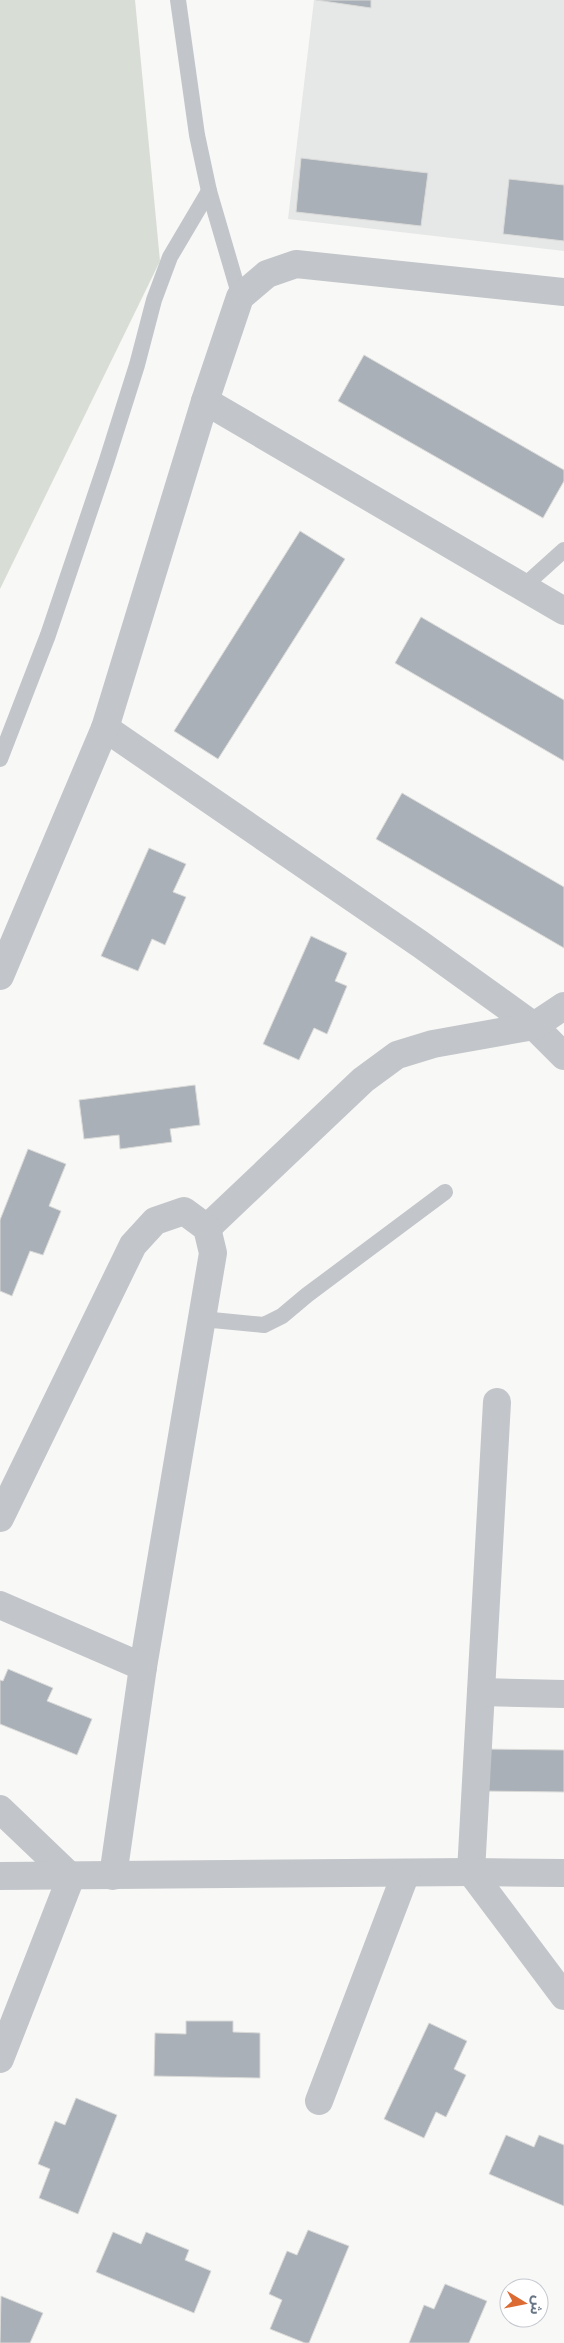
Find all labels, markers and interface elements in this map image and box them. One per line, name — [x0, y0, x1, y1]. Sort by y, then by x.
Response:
north arrow — [499, 2278, 549, 2328]
text: ش — [525, 2294, 547, 2316]

